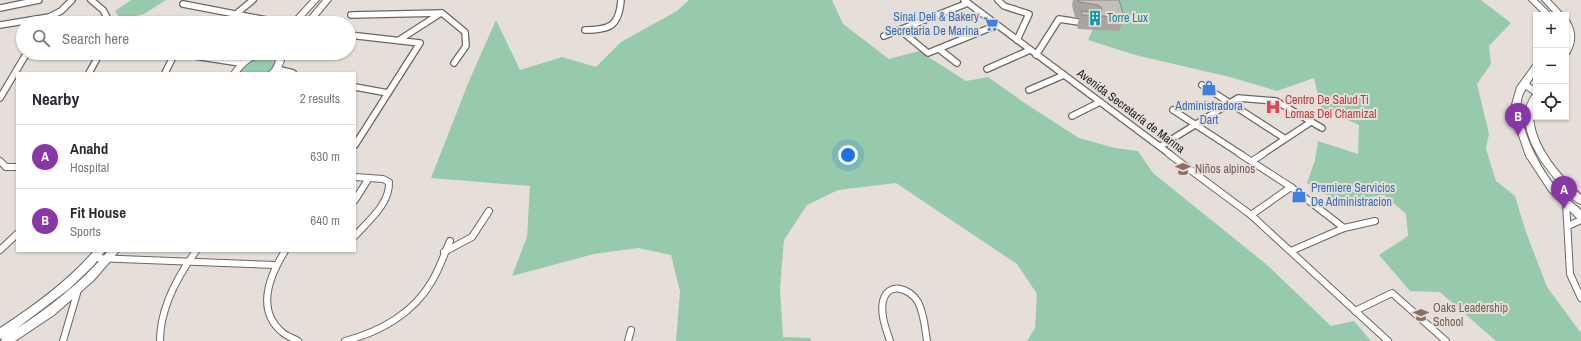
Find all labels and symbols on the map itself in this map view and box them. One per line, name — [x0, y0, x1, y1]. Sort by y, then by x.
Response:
place label: Sinai Deli & Bakery Secretaria De Marina — [885, 9, 980, 39]
building icon: Torre Lux — [1086, 9, 1104, 27]
place label: Torre Lux — [1107, 10, 1148, 26]
supermarket icon: Sinai Deli & Bakery Secretaria De Marina — [982, 15, 1000, 33]
street label: Avenida Secretaría de Marina — [1073, 65, 1189, 157]
shop icon: Administradora Dart — [1200, 79, 1218, 97]
place label: Centro De Salud Ti Lomas Del Chamizal — [1285, 92, 1376, 122]
place label: Administradora Dart — [1174, 98, 1243, 128]
hospital icon: Centro De Salud Ti Lomas Del Chamizal — [1264, 98, 1282, 116]
pin: B — [1505, 103, 1531, 136]
your location — [838, 145, 858, 165]
school or university icon: Niños alpinos — [1174, 160, 1192, 178]
place label: Niños alpinos — [1195, 161, 1255, 177]
pin: A — [1551, 176, 1577, 209]
place label: Premiere Servicios De Administracion — [1311, 180, 1395, 210]
shop icon: Premiere Servicios De Administracion — [1290, 186, 1308, 204]
place label: Oaks Leadership School — [1433, 300, 1508, 330]
school or university icon: Oaks Leadership School — [1412, 306, 1430, 324]

